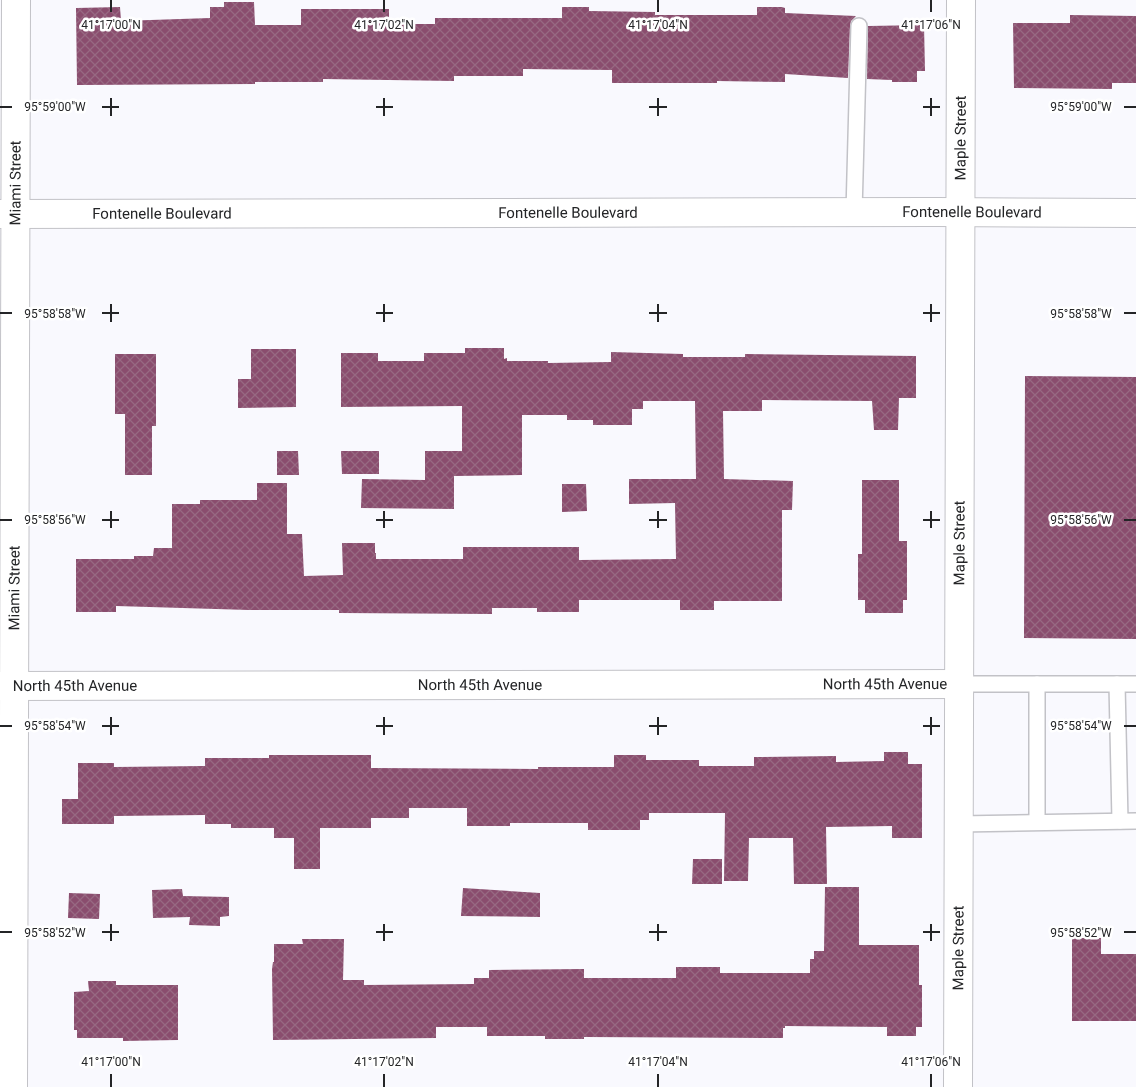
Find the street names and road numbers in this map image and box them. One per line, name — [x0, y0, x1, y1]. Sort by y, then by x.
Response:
street label: Maple Street — [952, 96, 970, 180]
street label: Miami Street — [6, 140, 25, 226]
street label: Fontenelle Boulevard — [902, 203, 1042, 222]
street label: Fontenelle Boulevard — [498, 204, 638, 222]
street label: Fontenelle Boulevard — [92, 205, 232, 223]
street label: Maple Street — [950, 501, 969, 585]
street label: Miami Street — [5, 545, 23, 631]
street label: North 45th Avenue — [823, 675, 947, 693]
street label: North 45th Avenue — [418, 676, 542, 694]
street label: North 45th Avenue — [13, 677, 137, 695]
street label: Maple Street — [949, 906, 968, 990]

